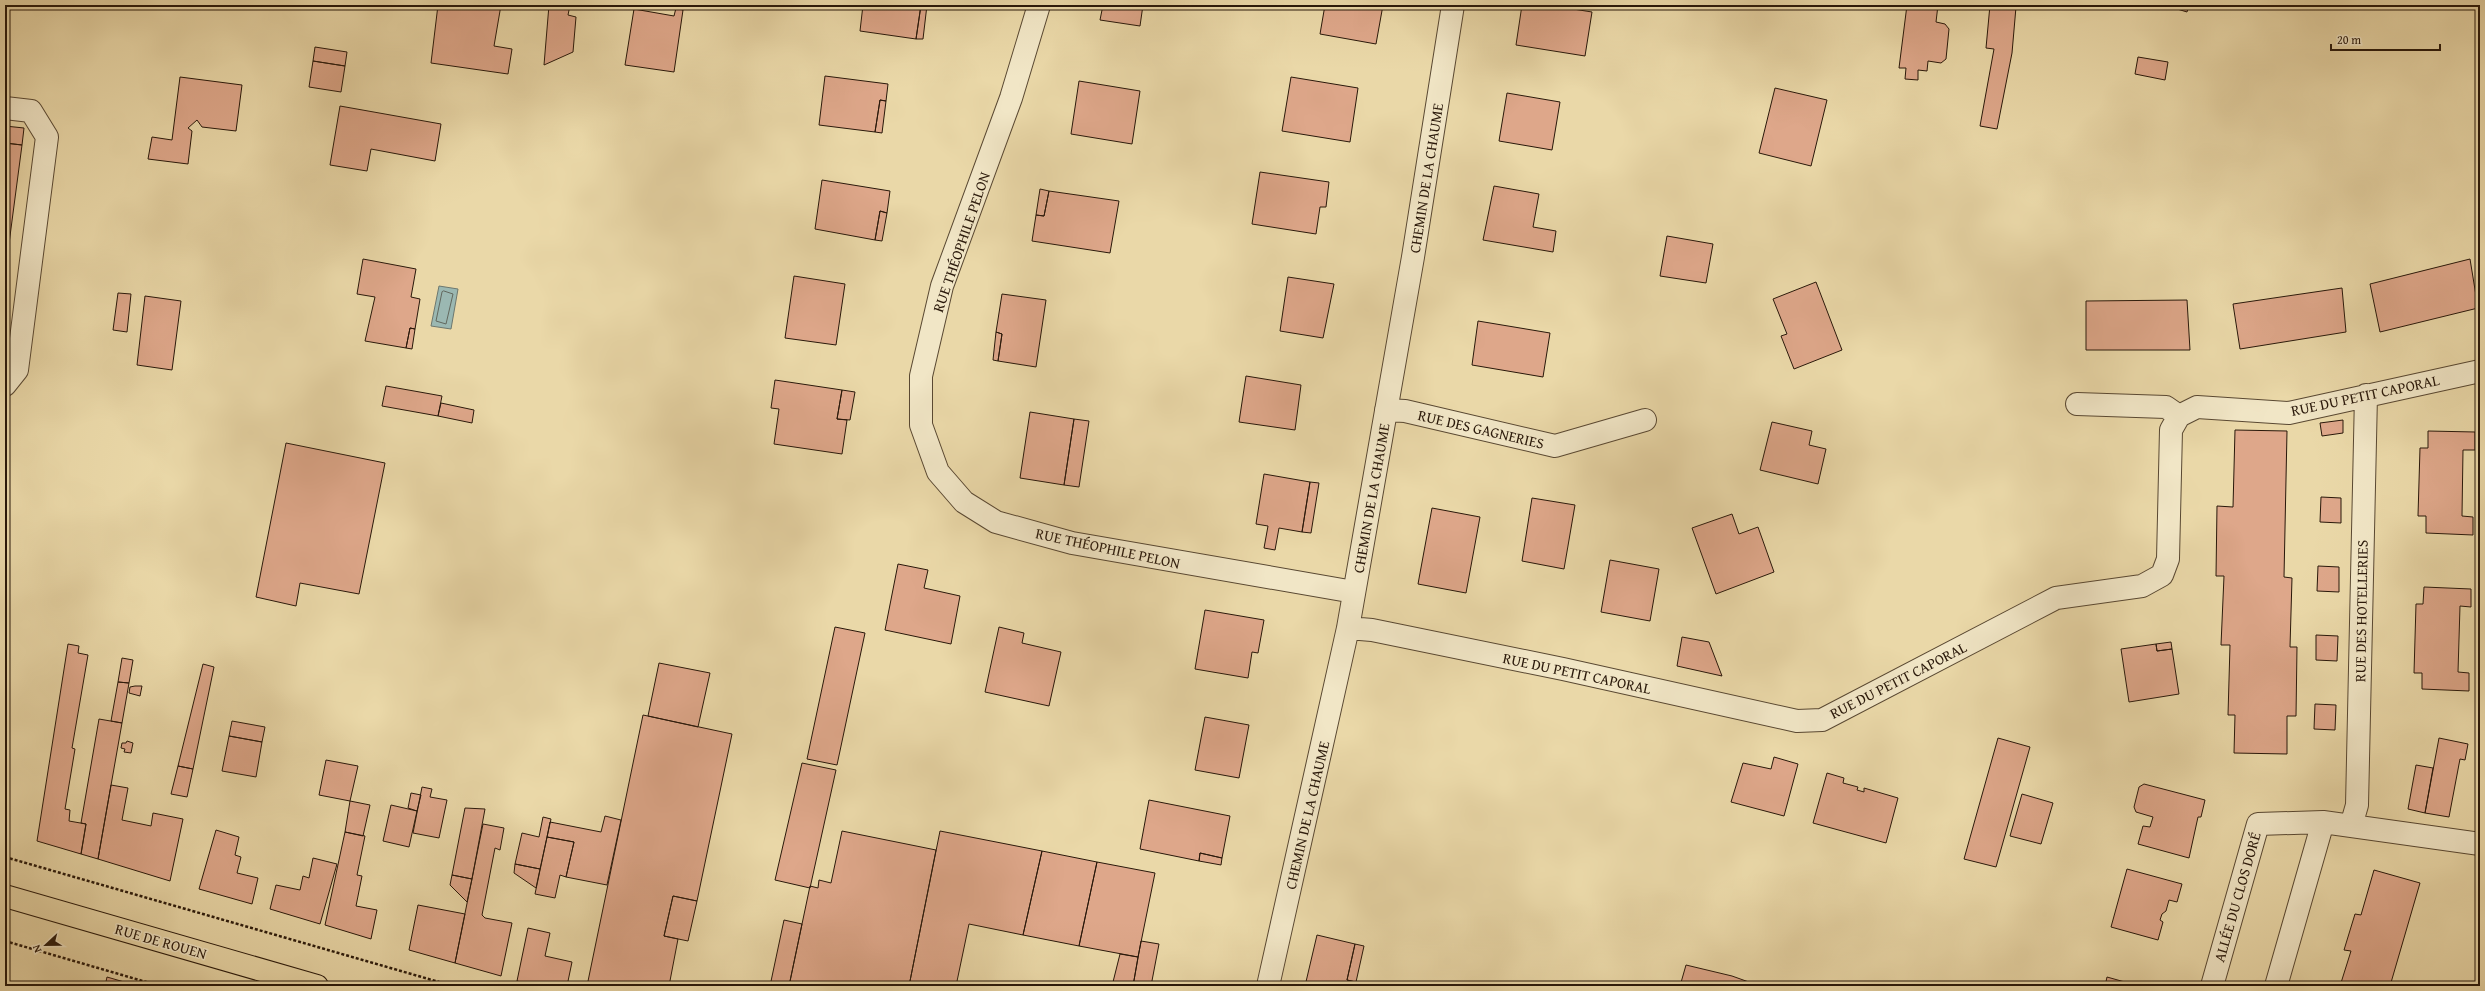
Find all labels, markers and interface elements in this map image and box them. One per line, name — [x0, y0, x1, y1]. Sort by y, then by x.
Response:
scale bar — [2331, 26, 2440, 52]
text: 20 m — [2337, 31, 2361, 48]
street label: CHEMIN DE LA CHAUME — [1404, 101, 1448, 255]
street label: RUE THÉOPHILE PELON — [927, 169, 995, 315]
street label: RUE DU PETIT CAPORAL — [2289, 369, 2442, 421]
street label: RUE DES GAGNERIES — [1416, 404, 1546, 454]
street label: CHEMIN DE LA CHAUME — [1347, 421, 1395, 575]
street label: RUE THÉOPHILE PELON — [1034, 522, 1182, 574]
street label: RUE DES HOTELLERIES — [2349, 540, 2373, 682]
street label: RUE DU PETIT CAPORAL — [1826, 636, 1971, 724]
street label: RUE DU PETIT CAPORAL — [1501, 647, 1654, 699]
street label: CHEMIN DE LA CHAUME — [1280, 738, 1334, 891]
street label: ALLÉE DU CLOS DORÉ — [2208, 829, 2266, 964]
street label: RUE DE ROUEN — [113, 918, 209, 964]
north arrow — [26, 925, 66, 965]
text: N — [28, 942, 46, 955]

